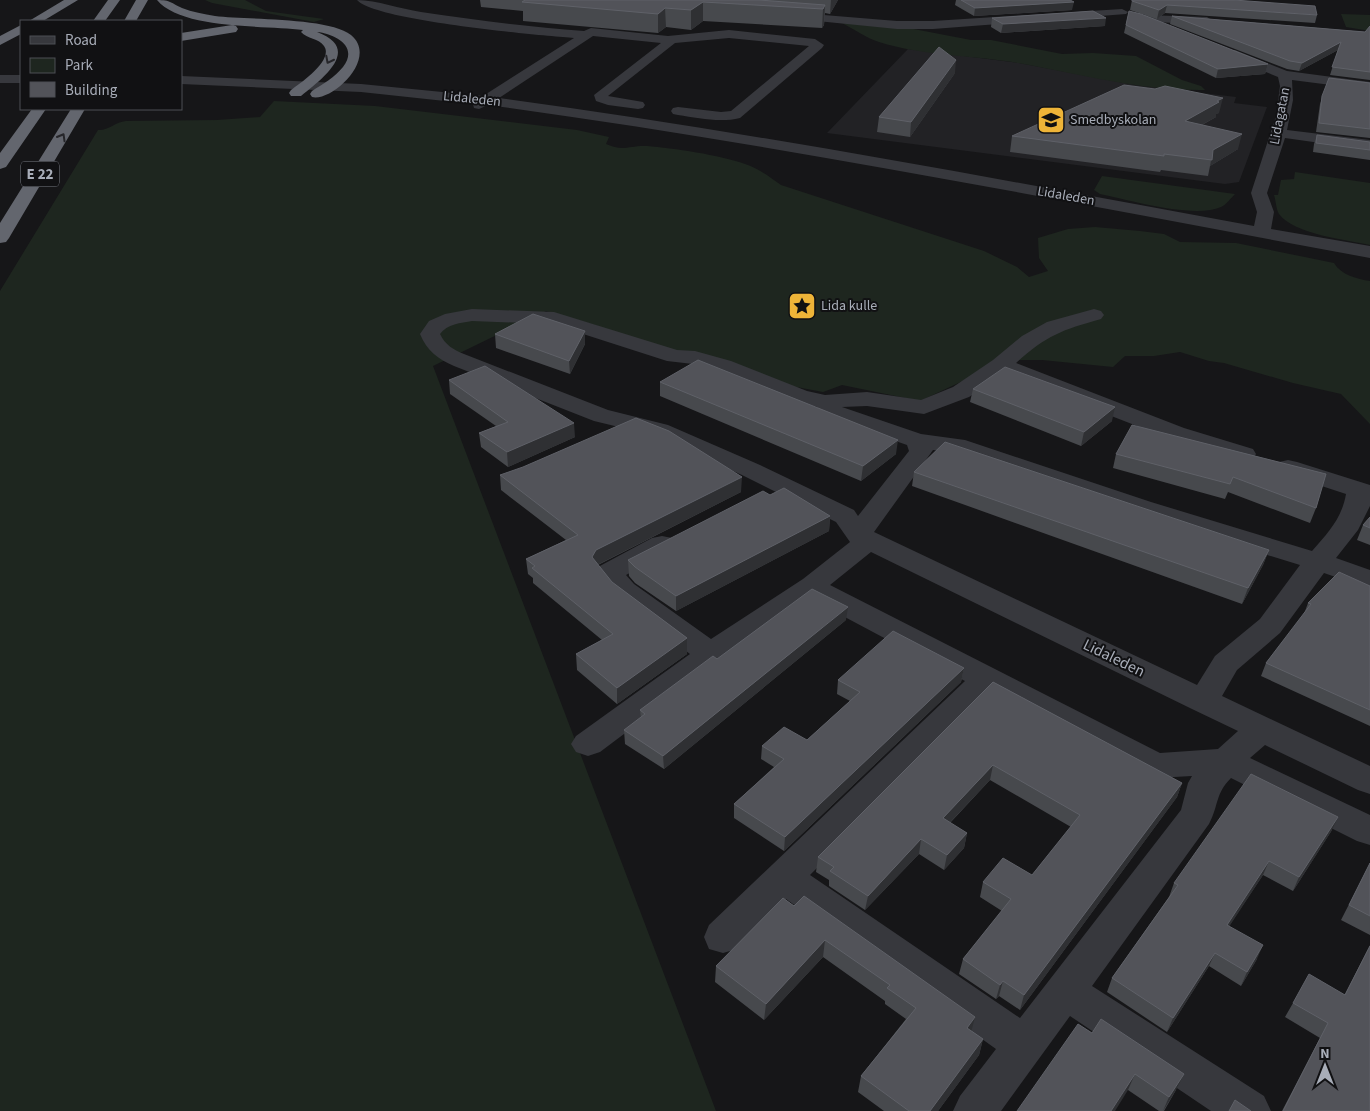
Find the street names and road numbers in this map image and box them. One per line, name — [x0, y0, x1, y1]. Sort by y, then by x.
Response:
street label: Lidaleden — [442, 86, 502, 112]
street label: Lidagatan — [1265, 86, 1295, 146]
road number: E 22 — [21, 162, 59, 186]
street label: Lidaleden — [1036, 181, 1096, 211]
street label: Lidaleden — [1079, 634, 1149, 682]

